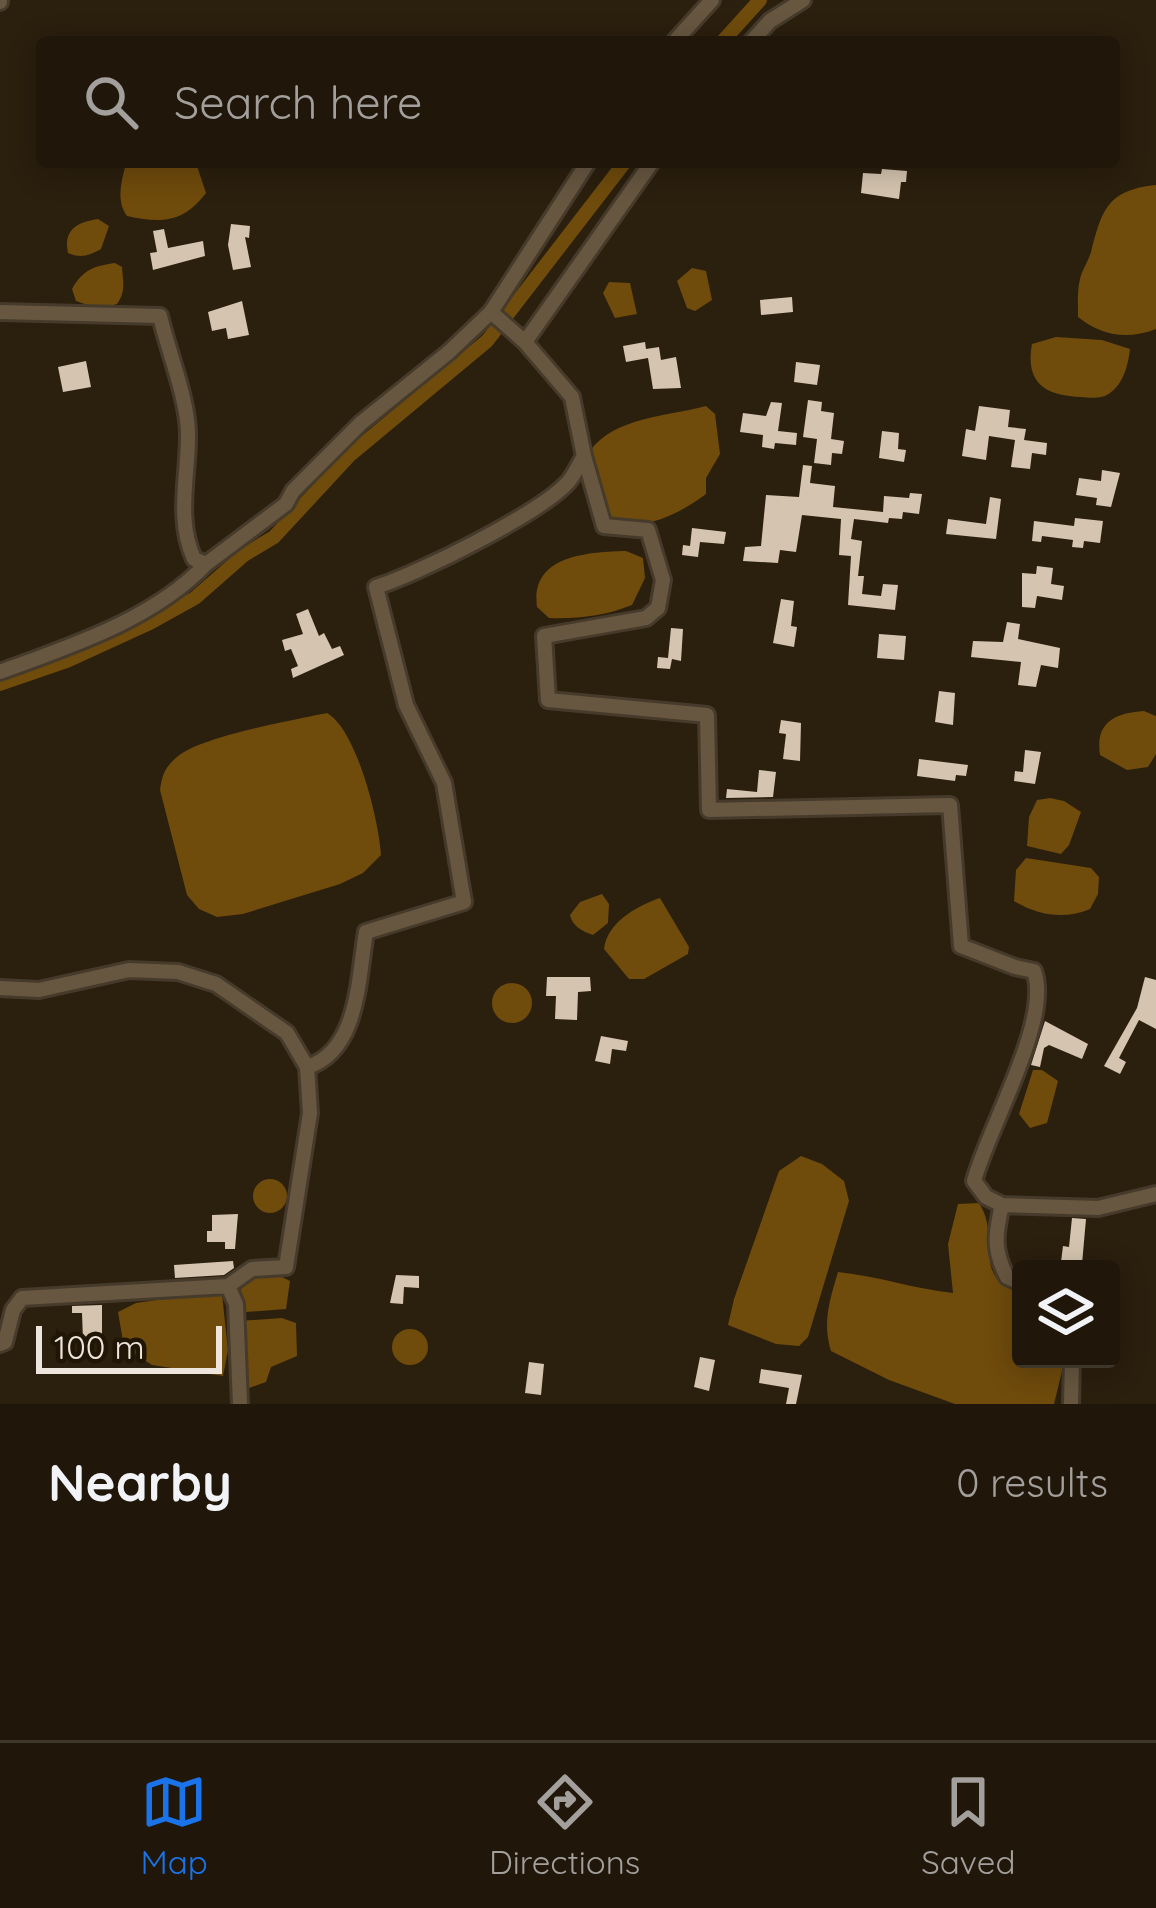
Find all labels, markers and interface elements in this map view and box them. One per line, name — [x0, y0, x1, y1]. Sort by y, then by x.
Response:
search box — [36, 36, 1120, 168]
icon: search — [78, 69, 144, 135]
text: Search here — [174, 74, 422, 130]
map controls — [1012, 1260, 1120, 1368]
button: layers — [1012, 1260, 1120, 1368]
scale bar — [36, 1320, 222, 1373]
text: 100 m — [54, 1326, 145, 1367]
text: Nearby — [48, 1450, 232, 1514]
text: 0 results — [956, 1458, 1108, 1507]
tab: Map — [141, 1769, 208, 1882]
tab: Directions — [489, 1769, 640, 1882]
tab: Saved — [921, 1769, 1015, 1882]

